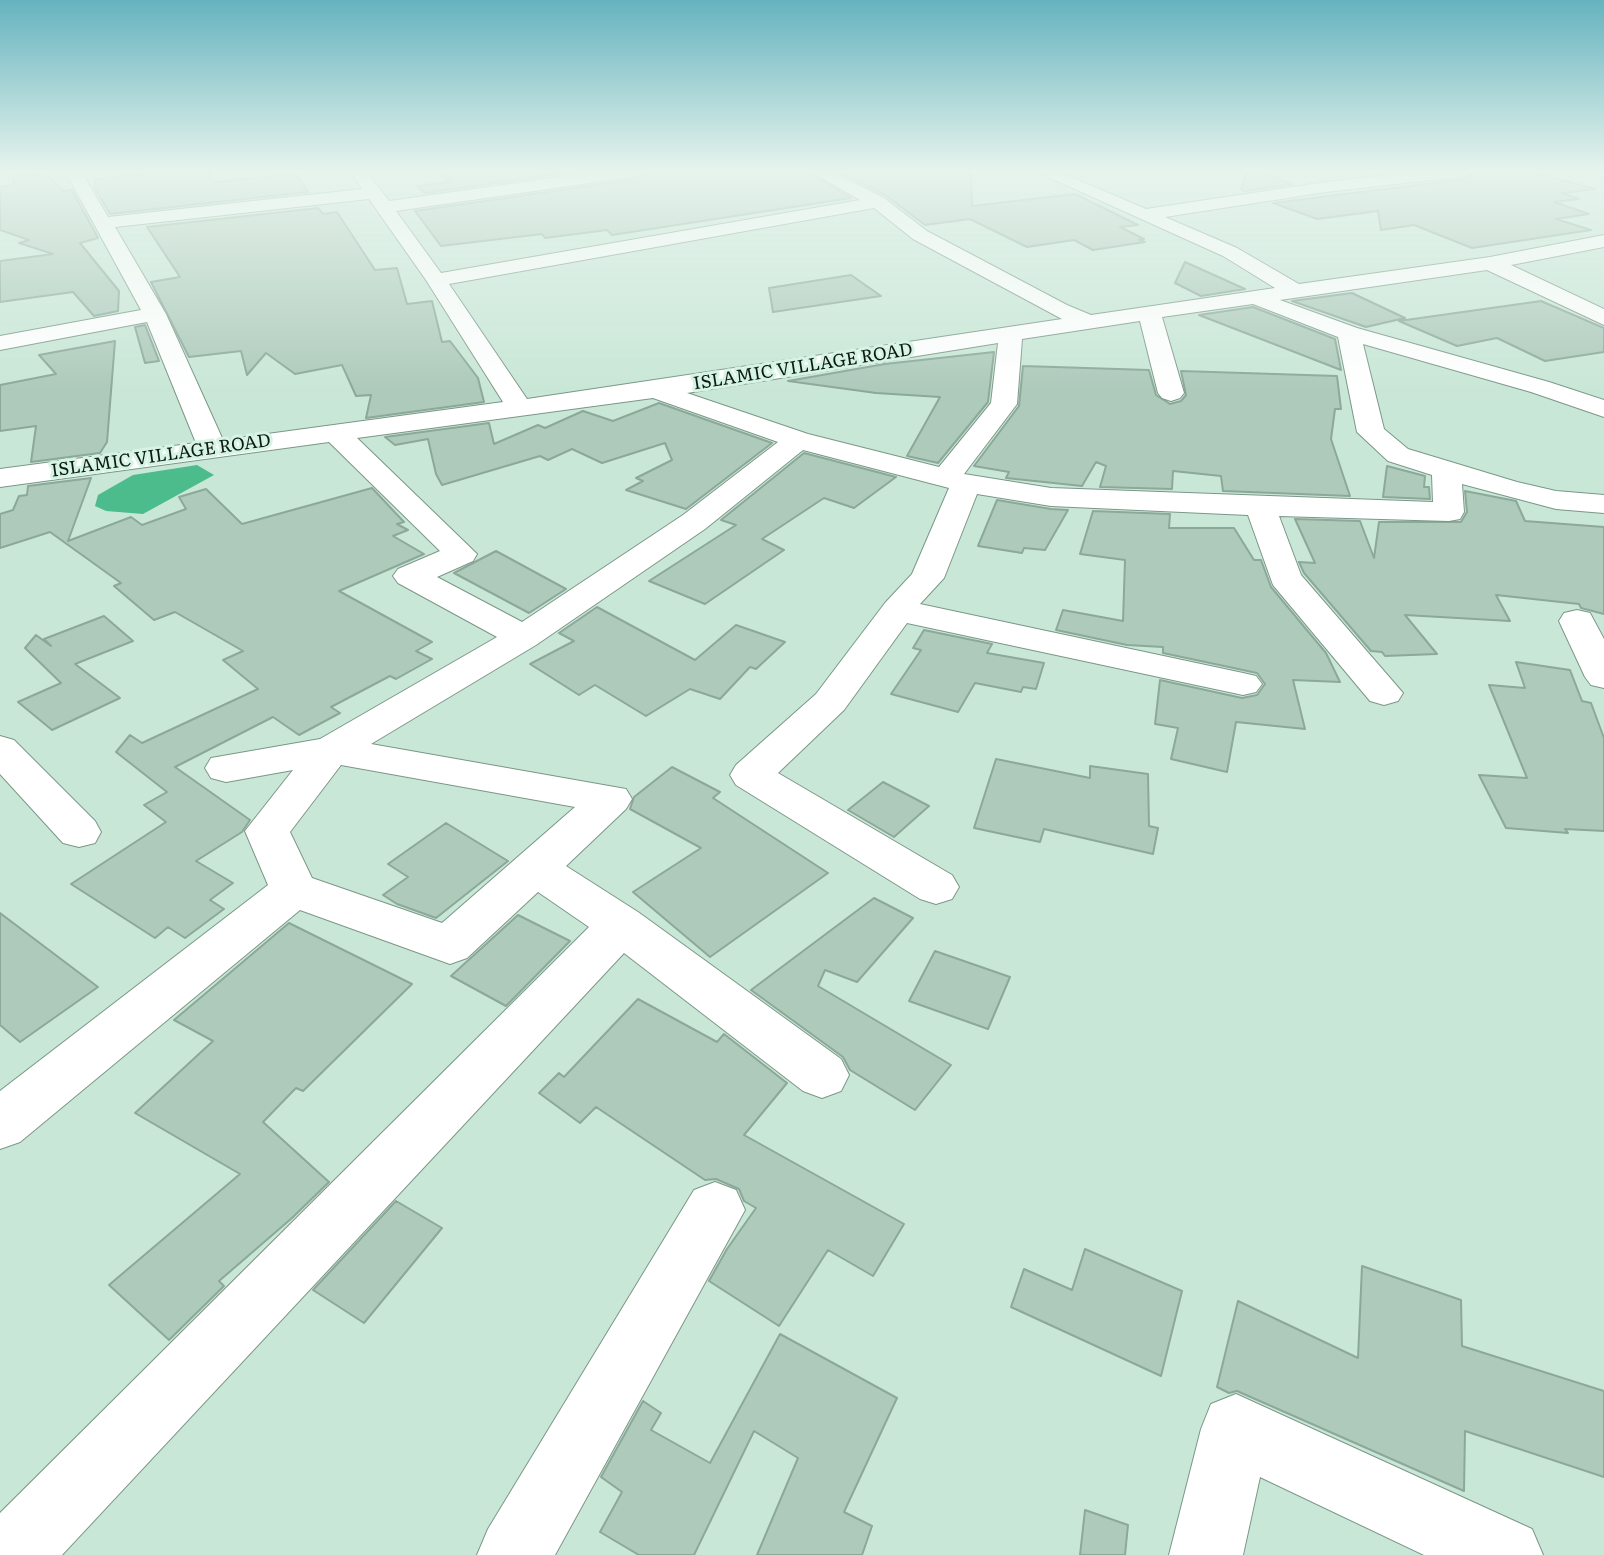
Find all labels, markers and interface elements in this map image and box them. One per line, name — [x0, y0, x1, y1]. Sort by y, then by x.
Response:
street label: ISLAMIC VILLAGE ROAD — [692, 339, 914, 395]
street label: ISLAMIC VILLAGE ROAD — [50, 430, 272, 482]

